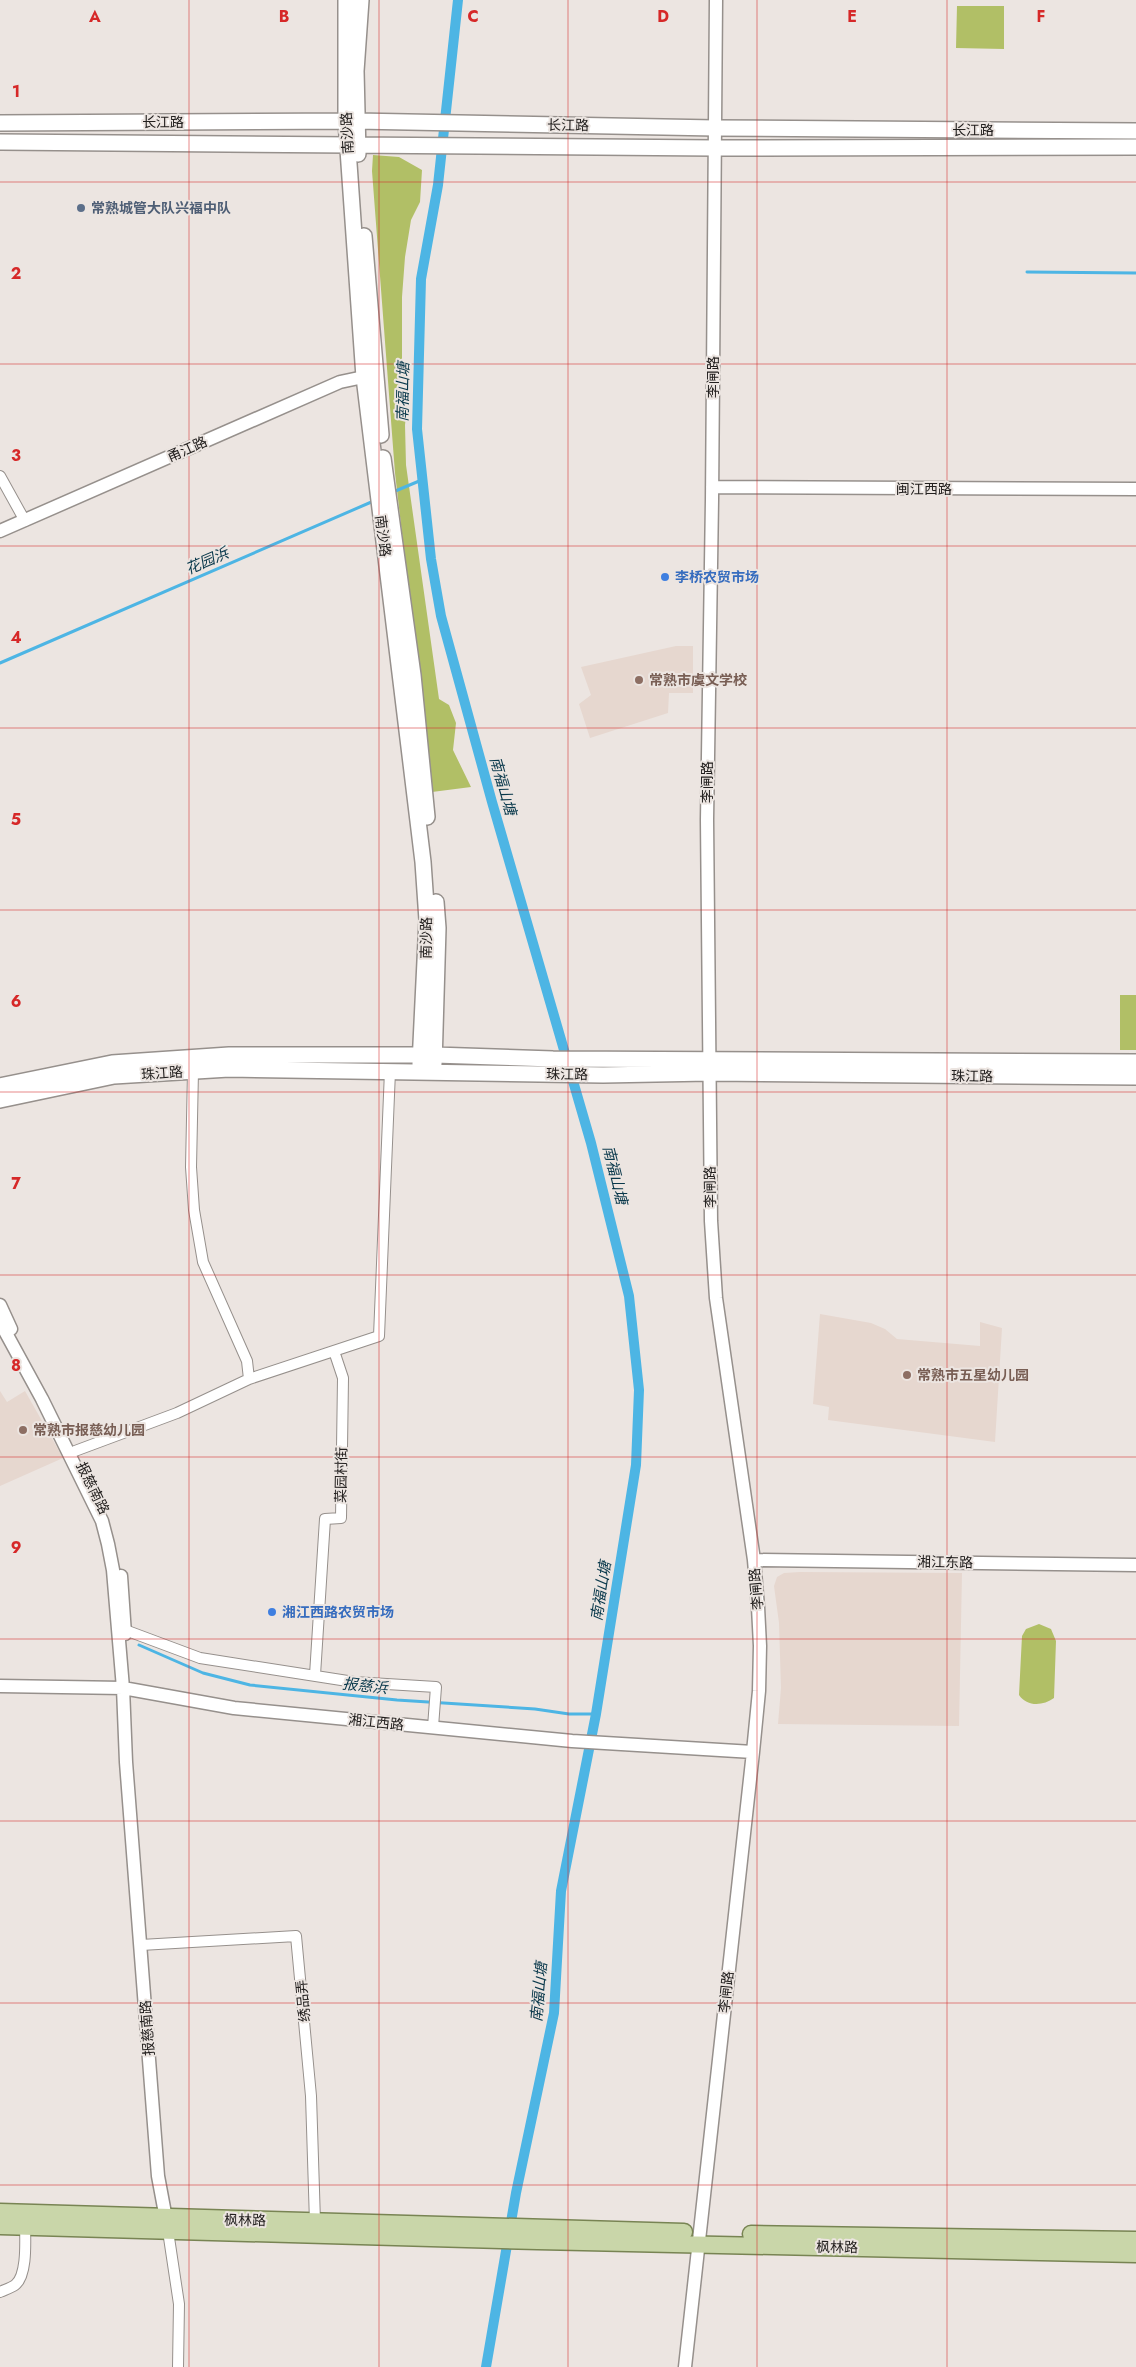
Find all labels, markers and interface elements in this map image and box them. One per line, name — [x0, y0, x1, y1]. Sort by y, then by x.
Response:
text: A — [88, 5, 101, 28]
text: B — [279, 5, 289, 28]
text: C — [467, 5, 479, 28]
text: D — [657, 5, 669, 28]
text: E — [847, 5, 857, 28]
text: F — [1037, 5, 1045, 28]
text: 1 — [12, 80, 20, 103]
street label: 长江路 — [142, 112, 184, 132]
street label: 南沙路 — [336, 112, 358, 154]
street label: 长江路 — [547, 115, 589, 135]
street label: 长江路 — [952, 120, 994, 140]
place label: 常熟城管大队兴福中队 — [91, 198, 231, 218]
marker: 常熟城管大队兴福中队 — [75, 202, 87, 214]
text: 2 — [11, 262, 21, 285]
street label: 李闸路 — [703, 356, 723, 398]
water label: 南福山塘 — [391, 359, 415, 422]
street label: 甬江路 — [164, 431, 210, 467]
text: 3 — [11, 444, 21, 467]
street label: 闽江西路 — [896, 479, 952, 499]
street label: 南沙路 — [371, 514, 395, 558]
water label: 花园浜 — [182, 541, 234, 580]
place label: 李桥农贸市场 — [675, 567, 759, 587]
marker: 李桥农贸市场 — [659, 571, 671, 583]
text: 4 — [10, 626, 22, 649]
place label: 常熟市虞文学校 — [649, 670, 747, 690]
marker: 常熟市虞文学校 — [633, 674, 645, 686]
water label: 南福山塘 — [484, 754, 523, 821]
street label: 李闸路 — [697, 761, 717, 803]
text: 5 — [11, 808, 21, 831]
street label: 南沙路 — [416, 917, 436, 959]
text: 6 — [11, 990, 21, 1013]
street label: 珠江路 — [140, 1062, 184, 1084]
street label: 珠江路 — [546, 1064, 588, 1084]
street label: 珠江路 — [951, 1066, 993, 1086]
water label: 南福山塘 — [597, 1143, 634, 1210]
street label: 李闸路 — [700, 1166, 720, 1208]
text: 7 — [11, 1172, 21, 1195]
text: 8 — [11, 1354, 21, 1377]
place label: 常熟市五星幼儿园 — [917, 1365, 1029, 1385]
marker: 常熟市五星幼儿园 — [901, 1369, 913, 1381]
place label: 常熟市报慈幼儿园 — [33, 1420, 145, 1440]
marker: 常熟市报慈幼儿园 — [17, 1424, 29, 1436]
street label: 菜园村街 — [331, 1447, 351, 1503]
street label: 报慈南路 — [72, 1458, 114, 1518]
text: 9 — [11, 1536, 21, 1559]
street label: 湘江东路 — [917, 1552, 973, 1572]
water label: 南福山塘 — [585, 1557, 617, 1622]
street label: 李闸路 — [744, 1567, 768, 1611]
place label: 湘江西路农贸市场 — [282, 1602, 394, 1622]
marker: 湘江西路农贸市场 — [266, 1606, 278, 1618]
water label: 报慈浜 — [341, 1673, 391, 1699]
street label: 湘江西路 — [347, 1709, 405, 1735]
water label: 南福山塘 — [525, 1958, 553, 2023]
street label: 李闸路 — [714, 1970, 738, 2014]
street label: 绣品弄 — [291, 1979, 315, 2023]
street label: 报慈南路 — [135, 1999, 159, 2057]
street label: 枫林路 — [224, 2210, 266, 2230]
street label: 枫林路 — [816, 2237, 858, 2257]

